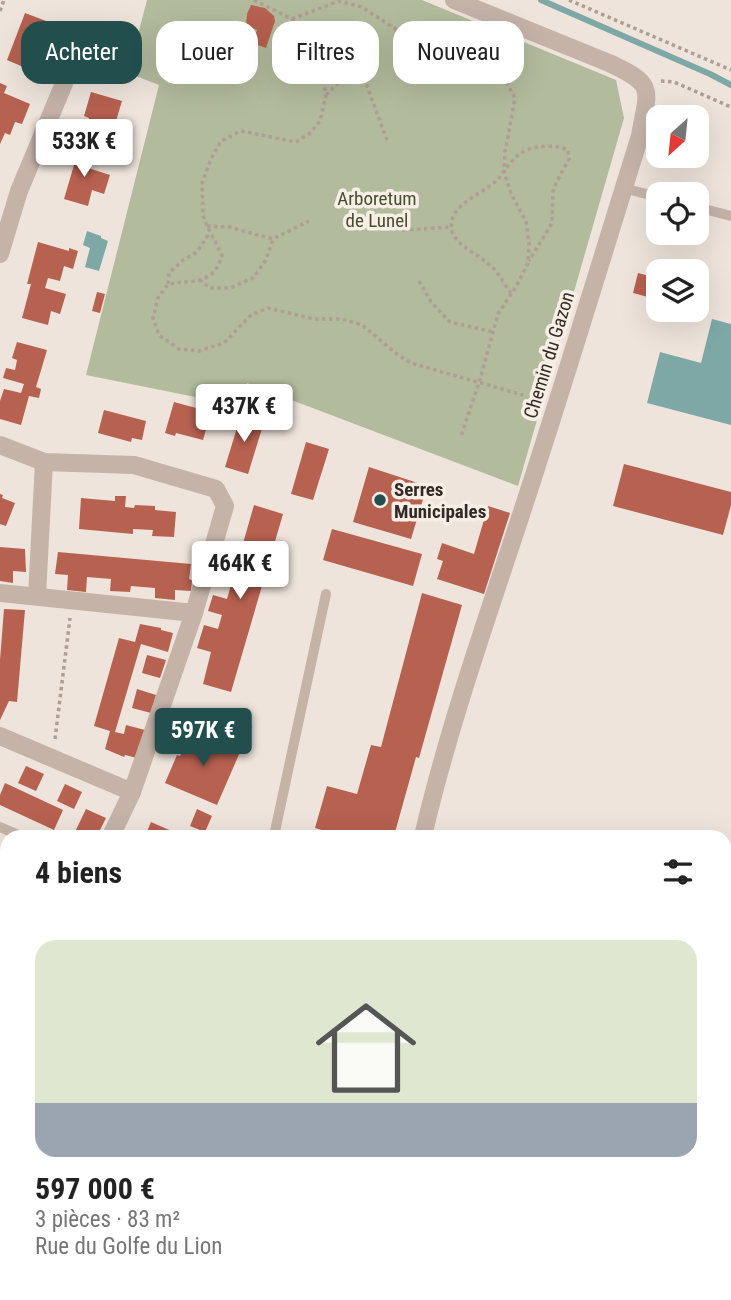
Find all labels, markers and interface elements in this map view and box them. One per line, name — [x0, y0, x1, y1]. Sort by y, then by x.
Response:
chip: Acheter — [21, 21, 142, 84]
chip: Louer — [156, 21, 258, 84]
chip: Filtres — [272, 21, 379, 84]
chip: Nouveau — [393, 21, 524, 84]
north arrow — [646, 105, 709, 168]
map controls — [646, 105, 709, 322]
pin: 533K € — [27, 120, 141, 179]
text: 533K € — [52, 128, 116, 155]
button: locate — [646, 182, 709, 245]
park label: Arboretum de Lunel — [337, 187, 417, 232]
button: layers — [646, 259, 709, 322]
street label: Chemin du Gazon — [519, 289, 579, 421]
pin: 437K € — [187, 384, 301, 444]
text: 437K € — [212, 393, 276, 420]
place label: Serres Municipales — [394, 478, 486, 523]
marker: Serres Municipales — [372, 492, 388, 508]
pin: 464K € — [183, 542, 297, 601]
text: 464K € — [208, 550, 272, 577]
pin: 597K € — [146, 708, 260, 768]
text: 597K € — [171, 717, 235, 744]
icon: filters — [659, 853, 697, 891]
text: 4 biens — [35, 855, 122, 890]
icon: home — [303, 985, 429, 1111]
text: 597 000 € — [35, 1171, 155, 1206]
text: 3 pièces · 83 m² — [35, 1206, 180, 1233]
text: Rue du Golfe du Lion — [35, 1233, 222, 1260]

